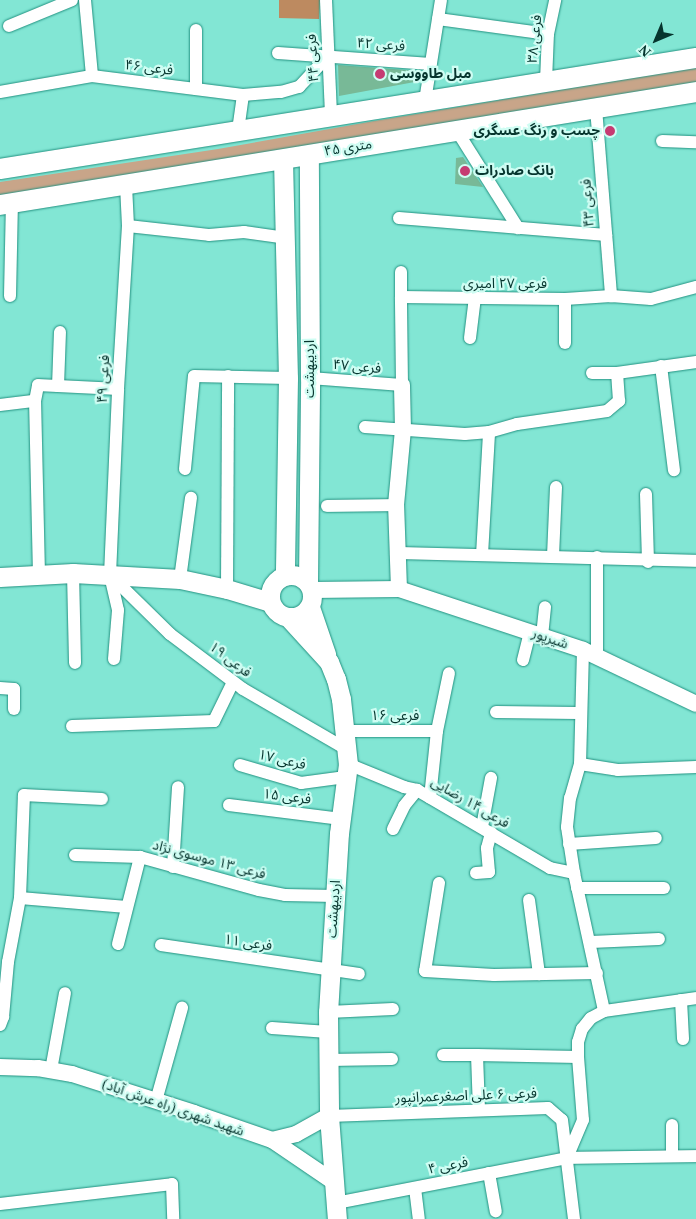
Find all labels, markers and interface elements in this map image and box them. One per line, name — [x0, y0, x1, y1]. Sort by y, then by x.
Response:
street label: فرعی ۳۸ — [524, 14, 546, 64]
north arrow — [631, 15, 681, 65]
street label: فرعی ۴۴ — [303, 33, 323, 83]
street label: فرعی ۴۲ — [356, 35, 406, 55]
text: N — [636, 42, 654, 60]
street label: فرعی ۴۶ — [124, 57, 174, 79]
place label: مبل طاووسی — [390, 66, 471, 82]
marker: مبل طاووسی — [374, 68, 386, 80]
place label: چسب و رنگ عسگری — [473, 123, 600, 139]
marker: چسب و رنگ عسگری — [604, 125, 616, 137]
street label: ۴۵ متری — [323, 136, 373, 160]
place label: بانک صادرات — [475, 163, 554, 179]
marker: بانک صادرات — [459, 165, 471, 177]
street label: فرعی ۴۳ — [578, 178, 598, 228]
street label: فرعی ۲۷ امیری — [463, 276, 547, 292]
street label: اردیبهشت — [302, 340, 318, 398]
street label: فرعی ۴۹ — [94, 354, 114, 404]
street label: فرعی ۴۷ — [332, 357, 382, 377]
street label: شیرپور — [530, 625, 570, 653]
street label: فرعی ۱۹ — [206, 639, 254, 681]
street label: فرعی ۱۶ — [371, 708, 419, 724]
street label: فرعی ۱۷ — [257, 746, 307, 774]
street label: فرعی ۱۴ رضایی — [428, 774, 512, 832]
street label: فرعی ۱۵ — [262, 786, 312, 808]
street label: فرعی ۱‍۳ موسوی نژاد — [151, 837, 267, 883]
street label: اردیبهشت — [324, 879, 344, 939]
street label: فرعی ۱۱ — [223, 931, 273, 955]
street label: شهید شهری (راه عرش آباد) — [100, 1076, 246, 1140]
street label: فرعی ۶ علی اصغرعمرانپور — [395, 1085, 537, 1107]
street label: فرعی ۴ — [427, 1154, 469, 1178]

